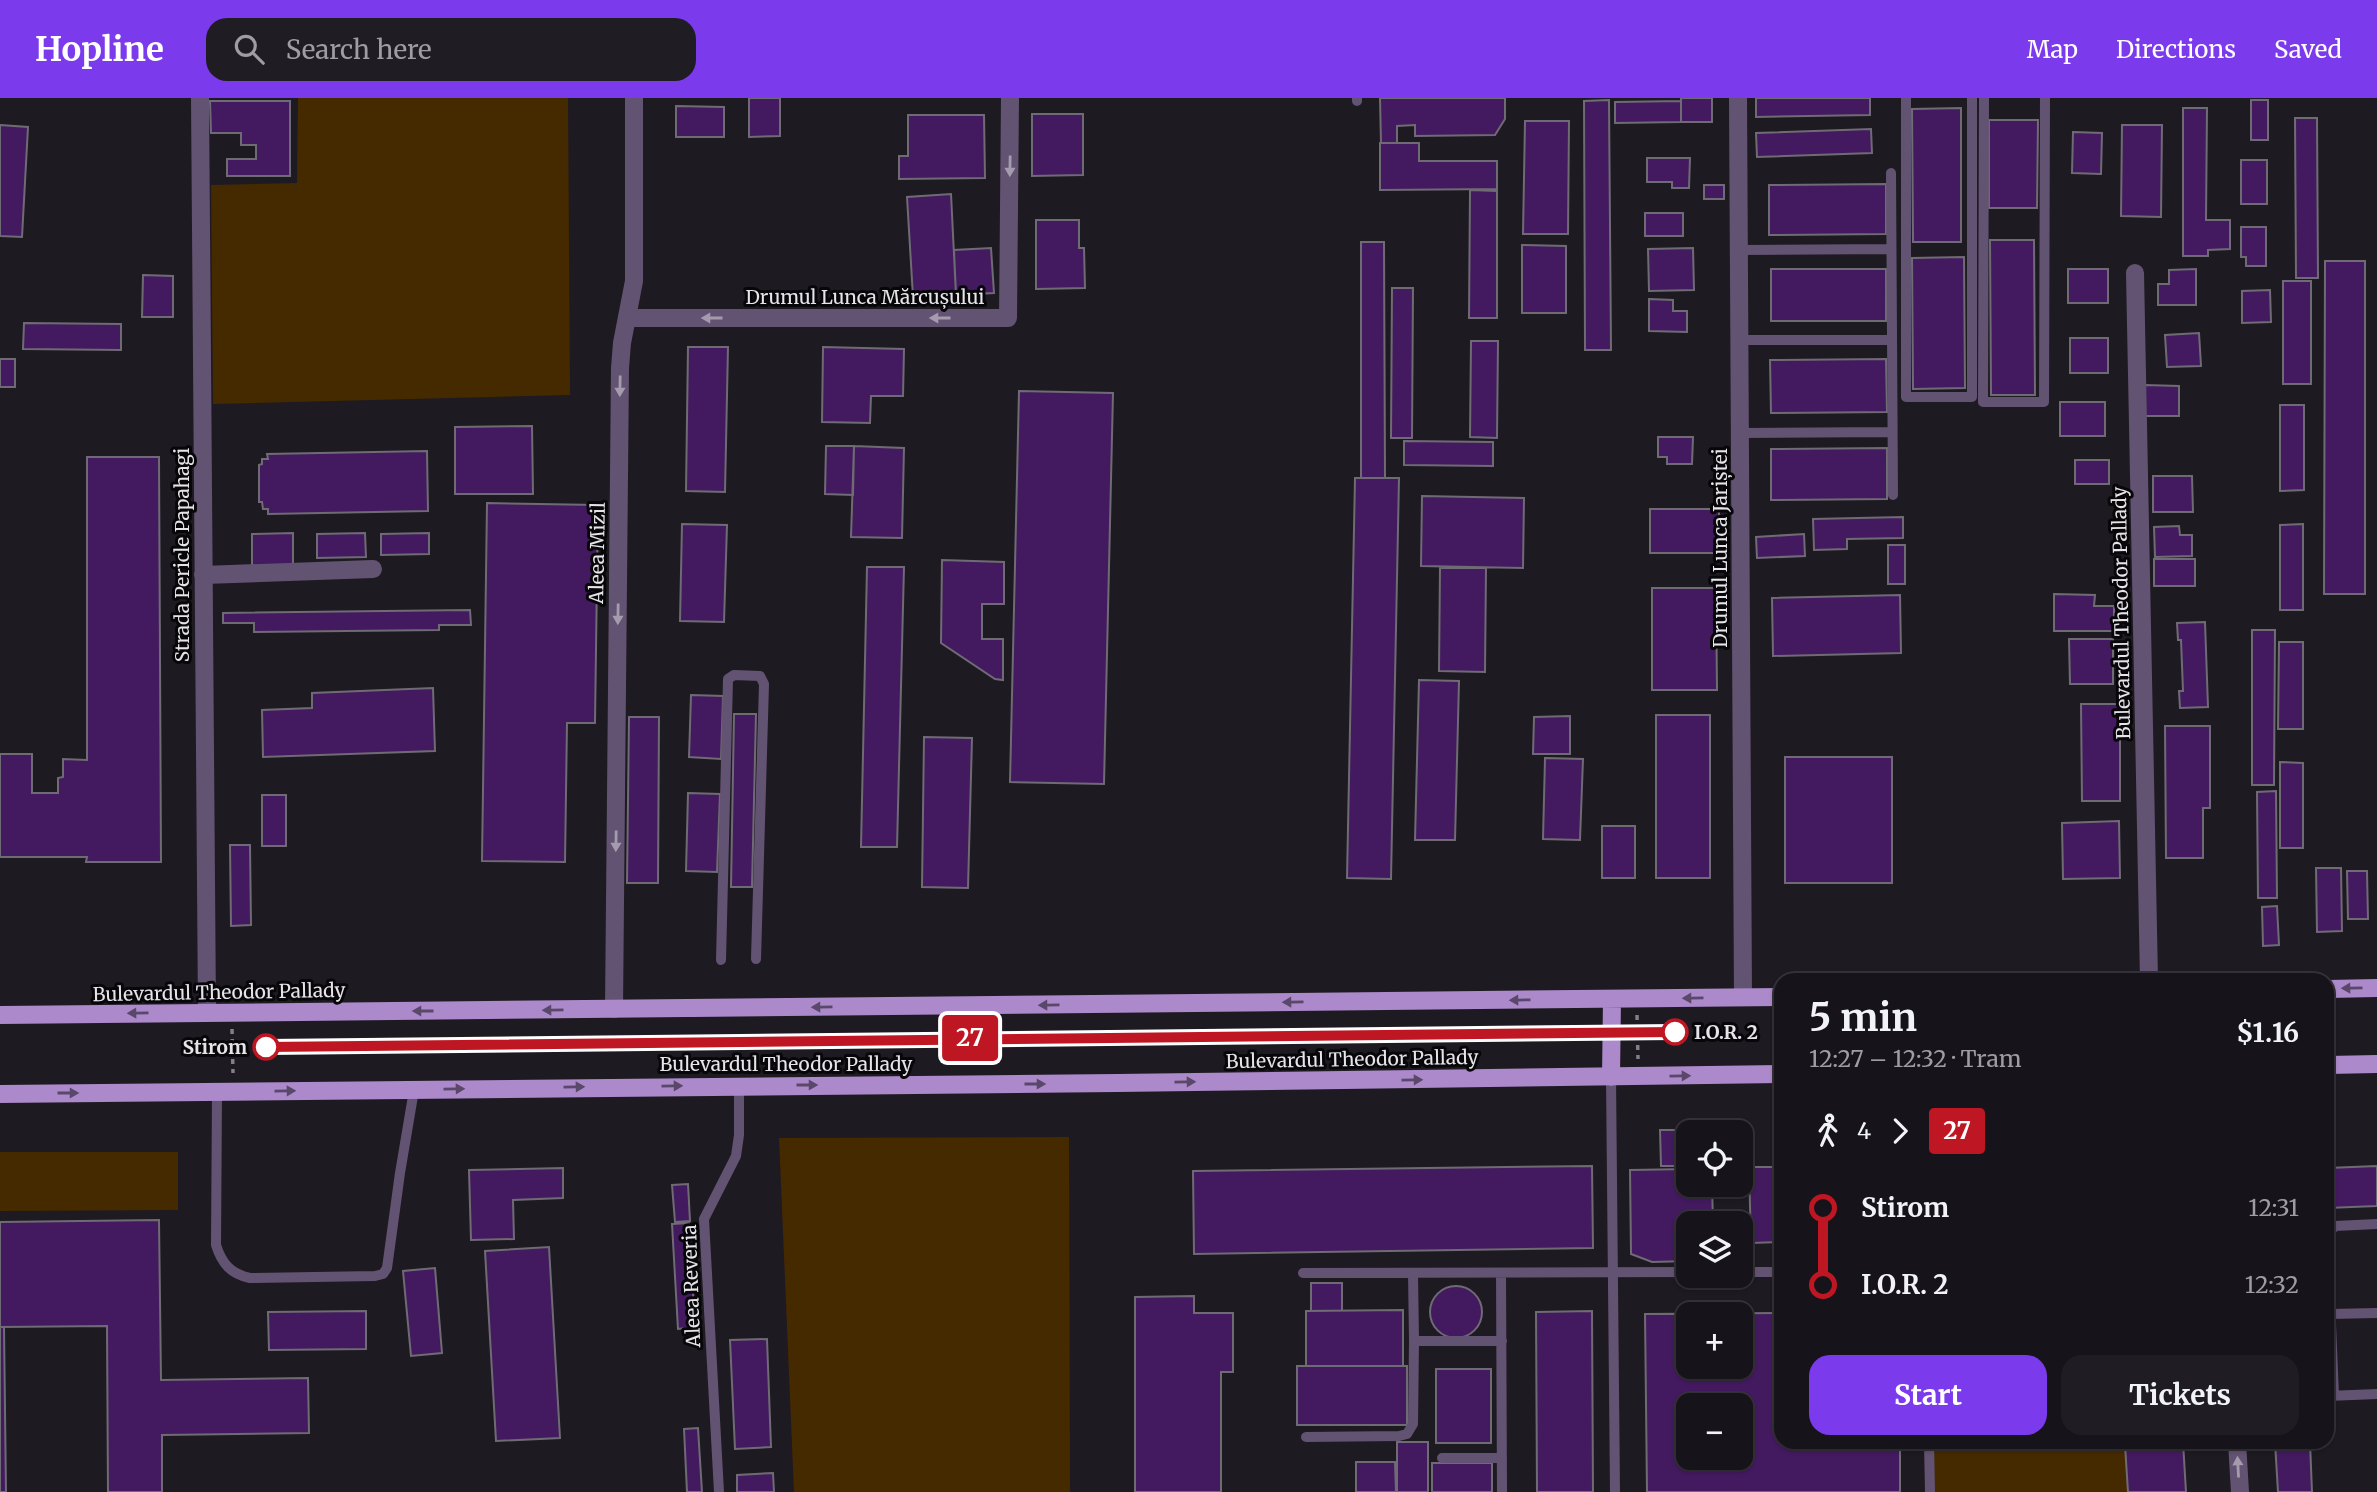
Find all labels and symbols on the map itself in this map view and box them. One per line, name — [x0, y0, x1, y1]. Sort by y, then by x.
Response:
one-way arrow — [1004, 155, 1015, 177]
street label: Drumul Lunca Mărcușului — [746, 285, 984, 310]
one-way arrow — [701, 312, 723, 324]
one-way arrow — [929, 312, 951, 324]
one-way arrow — [614, 375, 626, 397]
street label: Strada Pericle Papahagi — [170, 448, 194, 662]
street label: Drumul Lunca Jariștei — [1708, 448, 1733, 648]
street label: Bulevardul Theodor Pallady — [2107, 486, 2135, 740]
street label: Aleea Mizil — [584, 502, 610, 605]
one-way arrow — [612, 603, 624, 625]
one-way arrow — [610, 830, 622, 852]
street label: Bulevardul Theodor Pallady — [92, 978, 346, 1006]
one-way arrow — [2341, 983, 2363, 994]
one-way arrow — [1682, 992, 1704, 1004]
one-way arrow — [1509, 994, 1531, 1006]
one-way arrow — [1281, 996, 1303, 1008]
one-way arrow — [1038, 999, 1060, 1011]
one-way arrow — [810, 1001, 832, 1013]
one-way arrow — [542, 1004, 564, 1016]
one-way arrow — [412, 1005, 434, 1017]
one-way arrow — [127, 1008, 149, 1019]
line badge: 27 — [939, 1015, 1002, 1061]
marker: I.O.R. 2 — [1662, 1019, 1688, 1045]
place label: I.O.R. 2 — [1694, 1020, 1758, 1044]
marker: Stirom — [253, 1034, 279, 1060]
place label: Stirom — [183, 1035, 247, 1059]
street label: Bulevardul Theodor Pallady — [1225, 1045, 1479, 1073]
street label: Bulevardul Theodor Pallady — [660, 1052, 912, 1076]
one-way arrow — [1669, 1070, 1691, 1082]
one-way arrow — [1402, 1074, 1424, 1085]
one-way arrow — [1174, 1077, 1196, 1088]
one-way arrow — [1024, 1078, 1046, 1090]
one-way arrow — [797, 1079, 819, 1091]
one-way arrow — [662, 1080, 684, 1092]
one-way arrow — [563, 1081, 585, 1093]
one-way arrow — [443, 1083, 465, 1095]
one-way arrow — [274, 1085, 296, 1097]
one-way arrow — [57, 1087, 79, 1099]
street label: Aleea Reveria — [677, 1224, 705, 1349]
one-way arrow — [2233, 1456, 2244, 1478]

